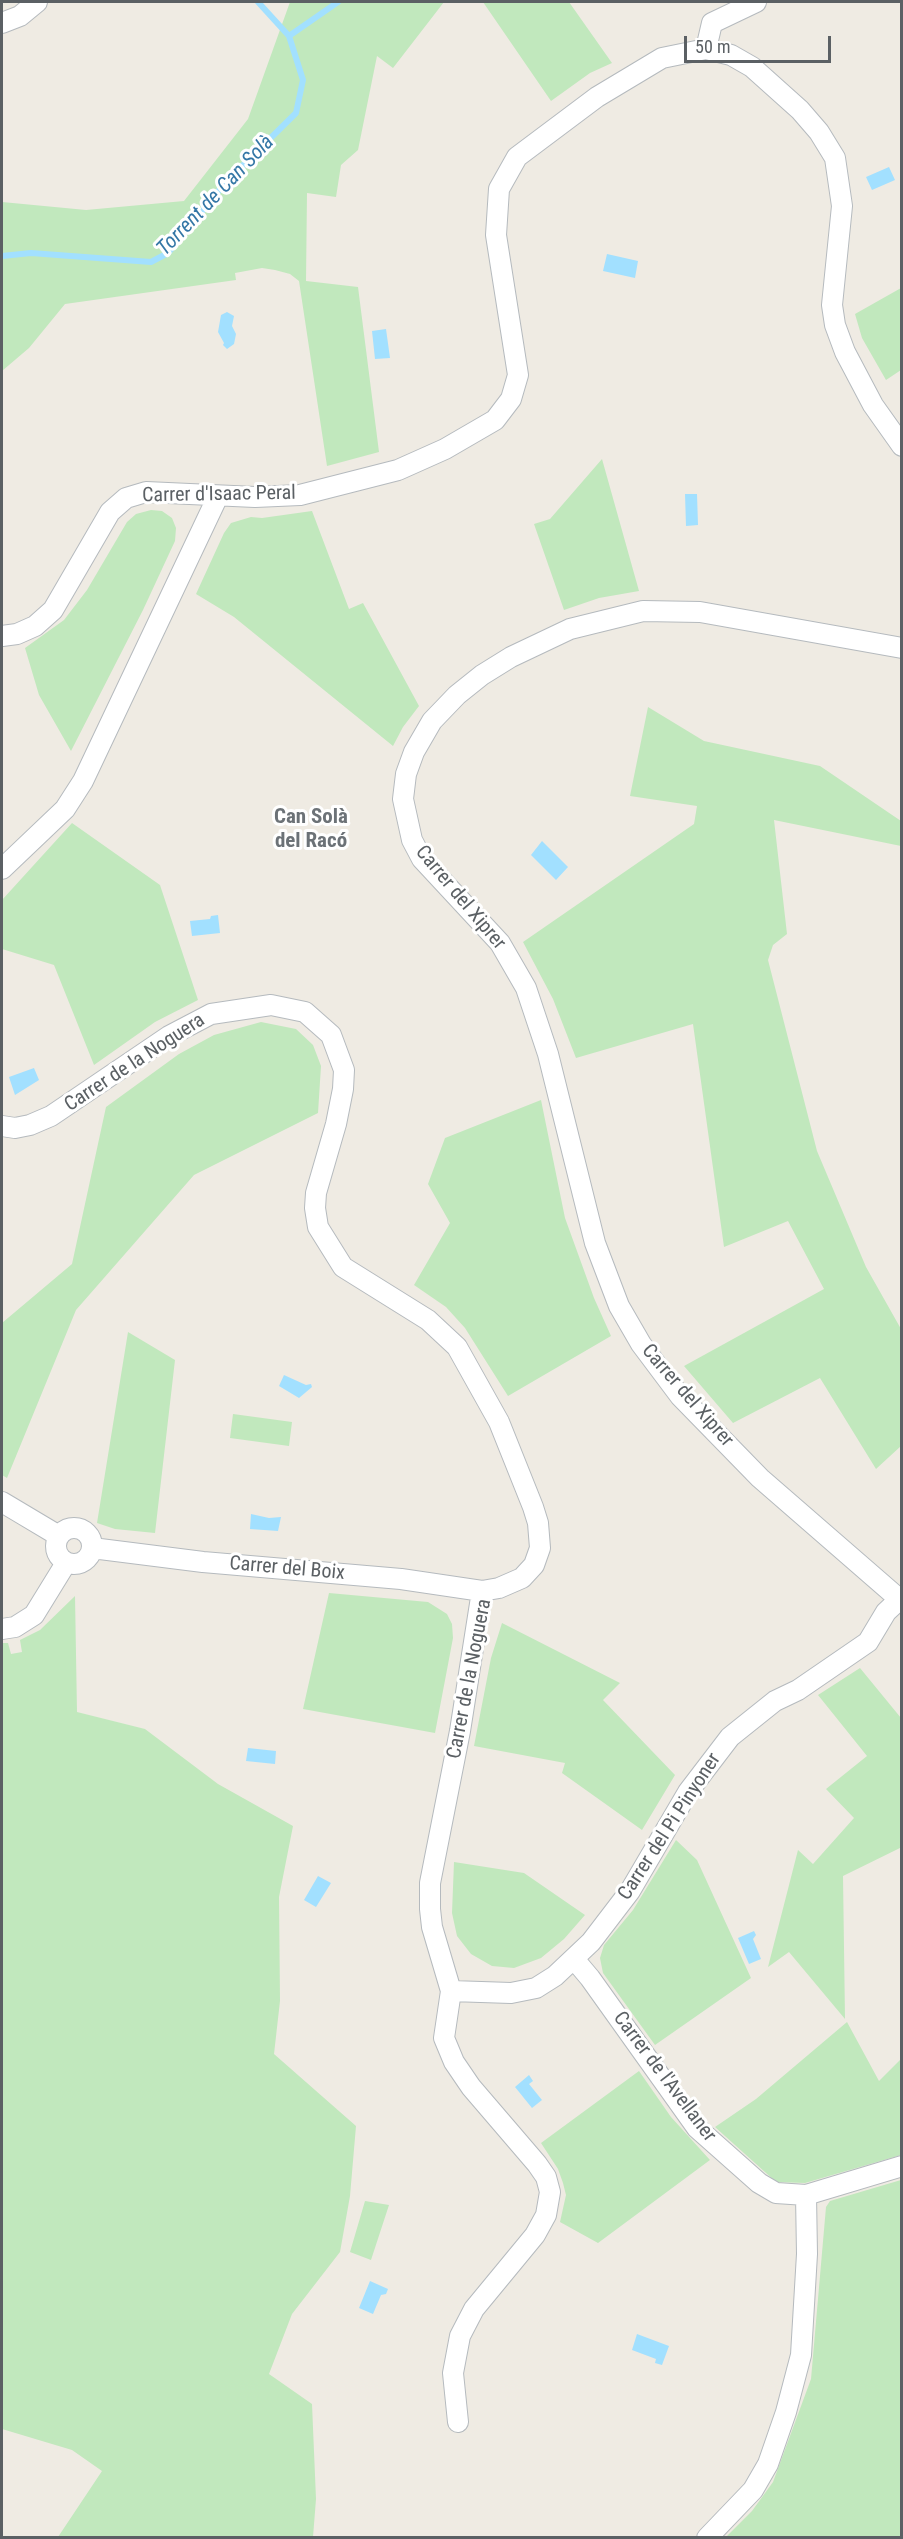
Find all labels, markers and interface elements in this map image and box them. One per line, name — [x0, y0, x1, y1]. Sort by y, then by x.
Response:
scale bar — [687, 24, 834, 62]
text: 50 m — [695, 36, 730, 57]
water label: Torrent de Can Solà — [152, 130, 280, 262]
street label: Carrer d'Isaac Peral — [142, 482, 296, 508]
district label: Can Solà del Racó — [274, 805, 348, 855]
street label: Carrer del Xiprer — [410, 841, 510, 955]
street label: Carrer de la Noguera — [60, 1009, 210, 1117]
street label: Carrer del Xiprer — [636, 1340, 738, 1452]
street label: Carrer del Boix — [228, 1552, 346, 1586]
street label: Carrer de la Noguera — [443, 1597, 497, 1761]
street label: Carrer del Pi Pinyoner — [614, 1749, 726, 1905]
street label: Carrer de l'Avellaner — [607, 2007, 721, 2147]

